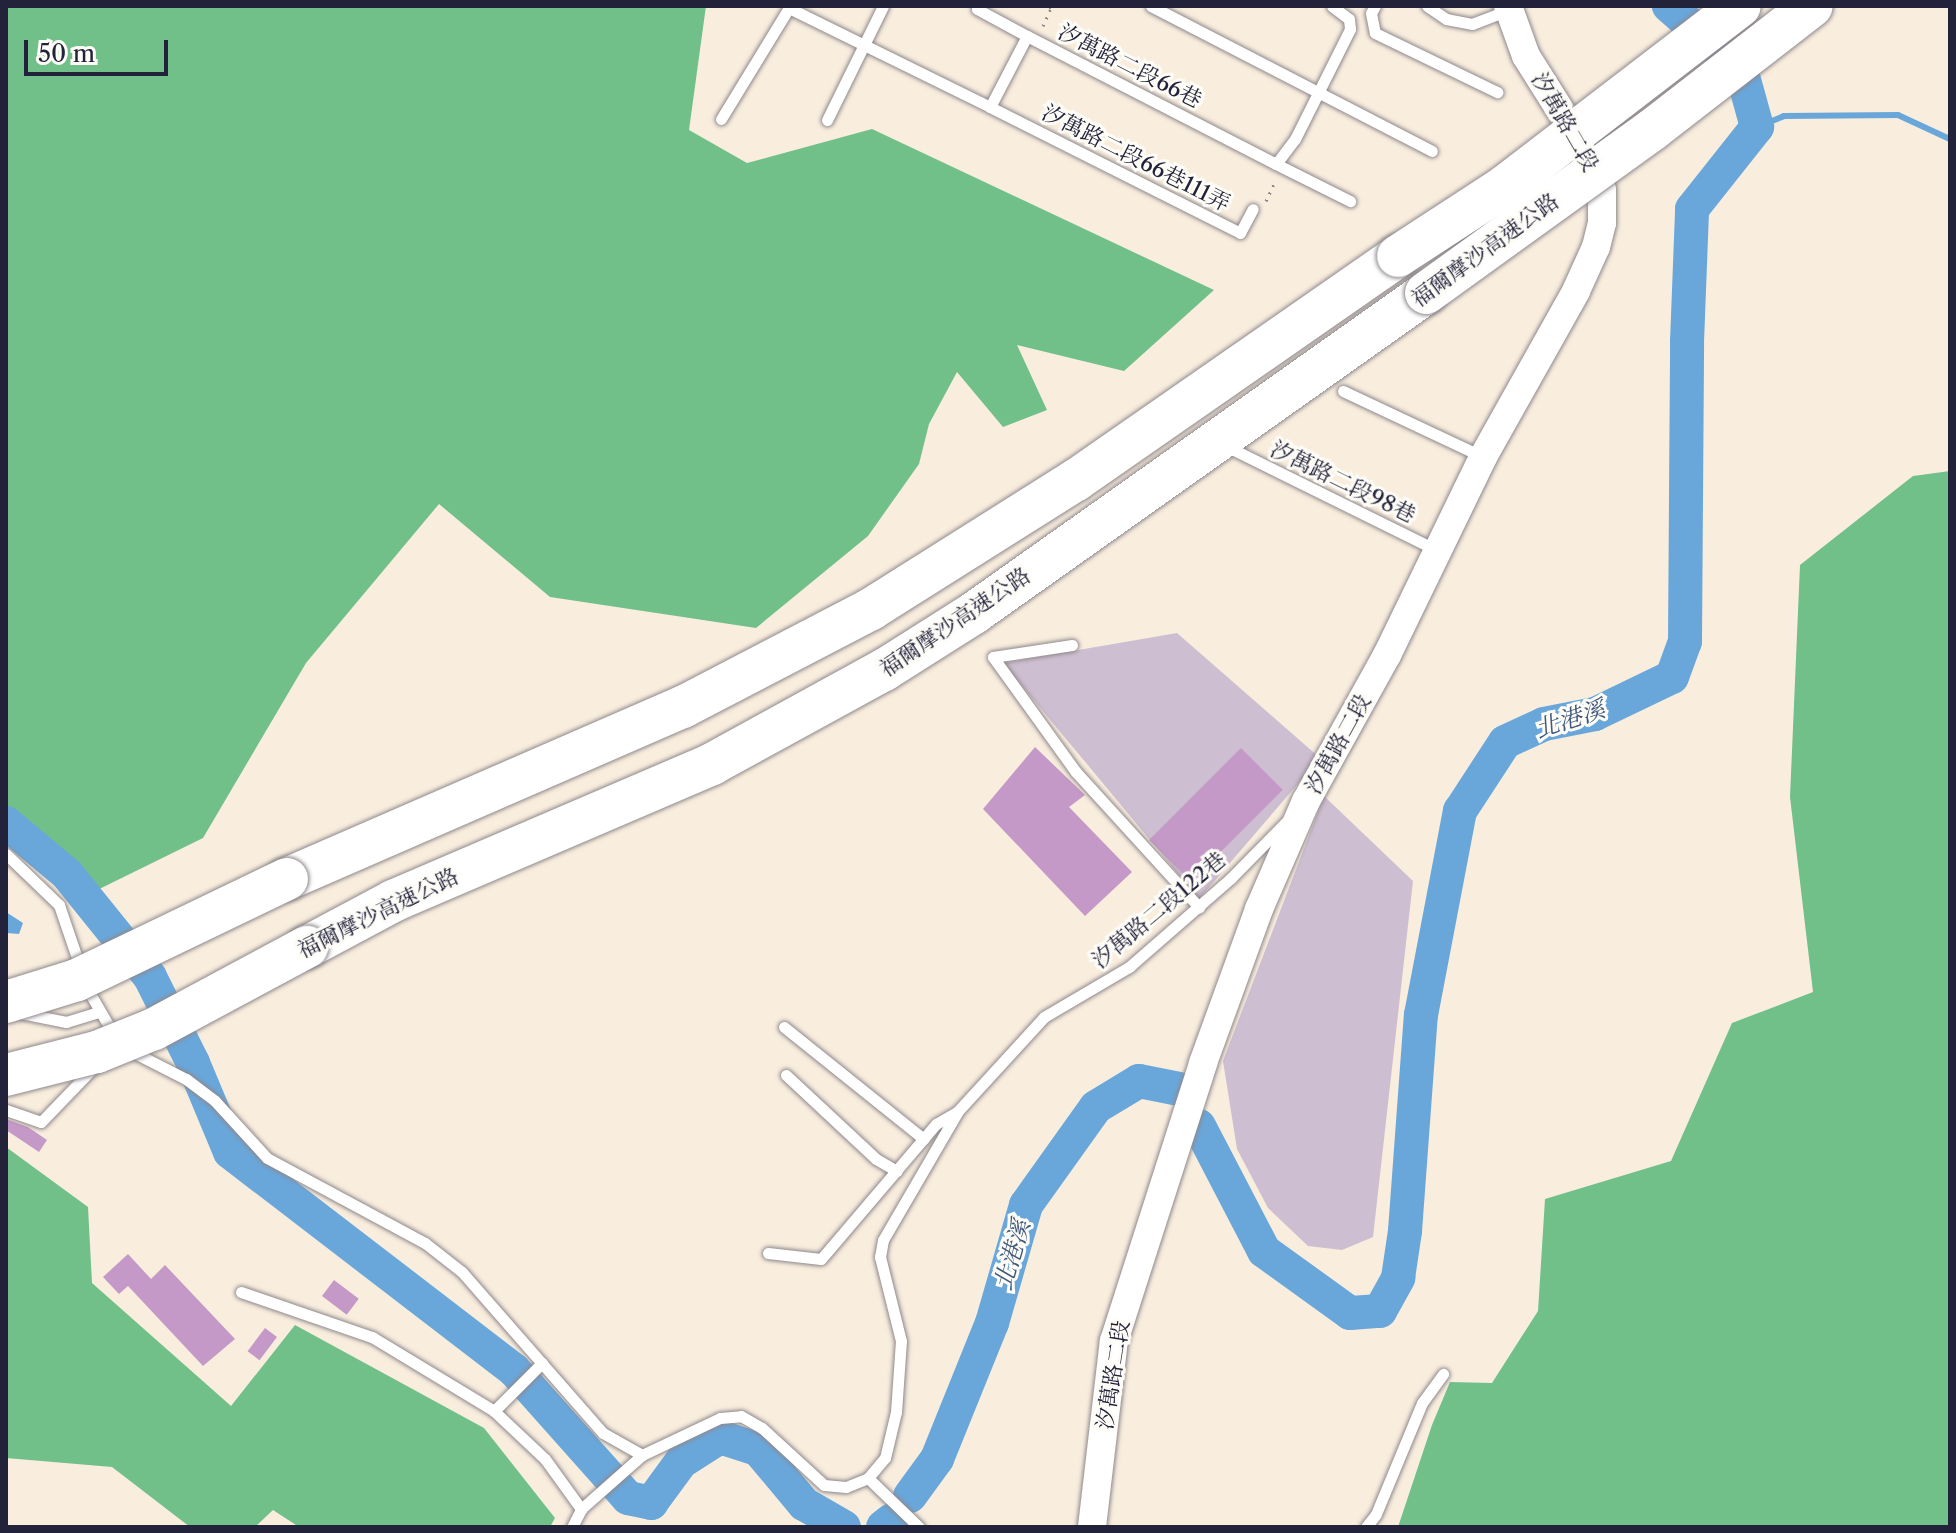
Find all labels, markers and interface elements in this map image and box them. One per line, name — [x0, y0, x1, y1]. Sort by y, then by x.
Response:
street label: 汐萬路二段66巷 — [1054, 18, 1206, 114]
scale bar — [28, 24, 172, 74]
text: 50 m — [38, 39, 95, 68]
street label: 汐萬路二段 — [1526, 68, 1604, 176]
street label: 汐萬路二段66巷111弄 — [1038, 99, 1234, 217]
street label: 福爾摩沙高速公路 — [1406, 188, 1564, 312]
street label: 汐萬路二段98巷 — [1266, 436, 1420, 528]
street label: 福爾摩沙高速公路 — [875, 562, 1035, 682]
street label: 汐萬路二段 — [1300, 689, 1376, 799]
water label: 北港溪 — [1531, 694, 1609, 744]
street label: 汐萬路二段122巷 — [1087, 846, 1231, 974]
street label: 福爾摩沙高速公路 — [293, 863, 463, 963]
water label: 北港溪 — [988, 1216, 1036, 1294]
street label: 汐萬路二段 — [1091, 1319, 1135, 1431]

